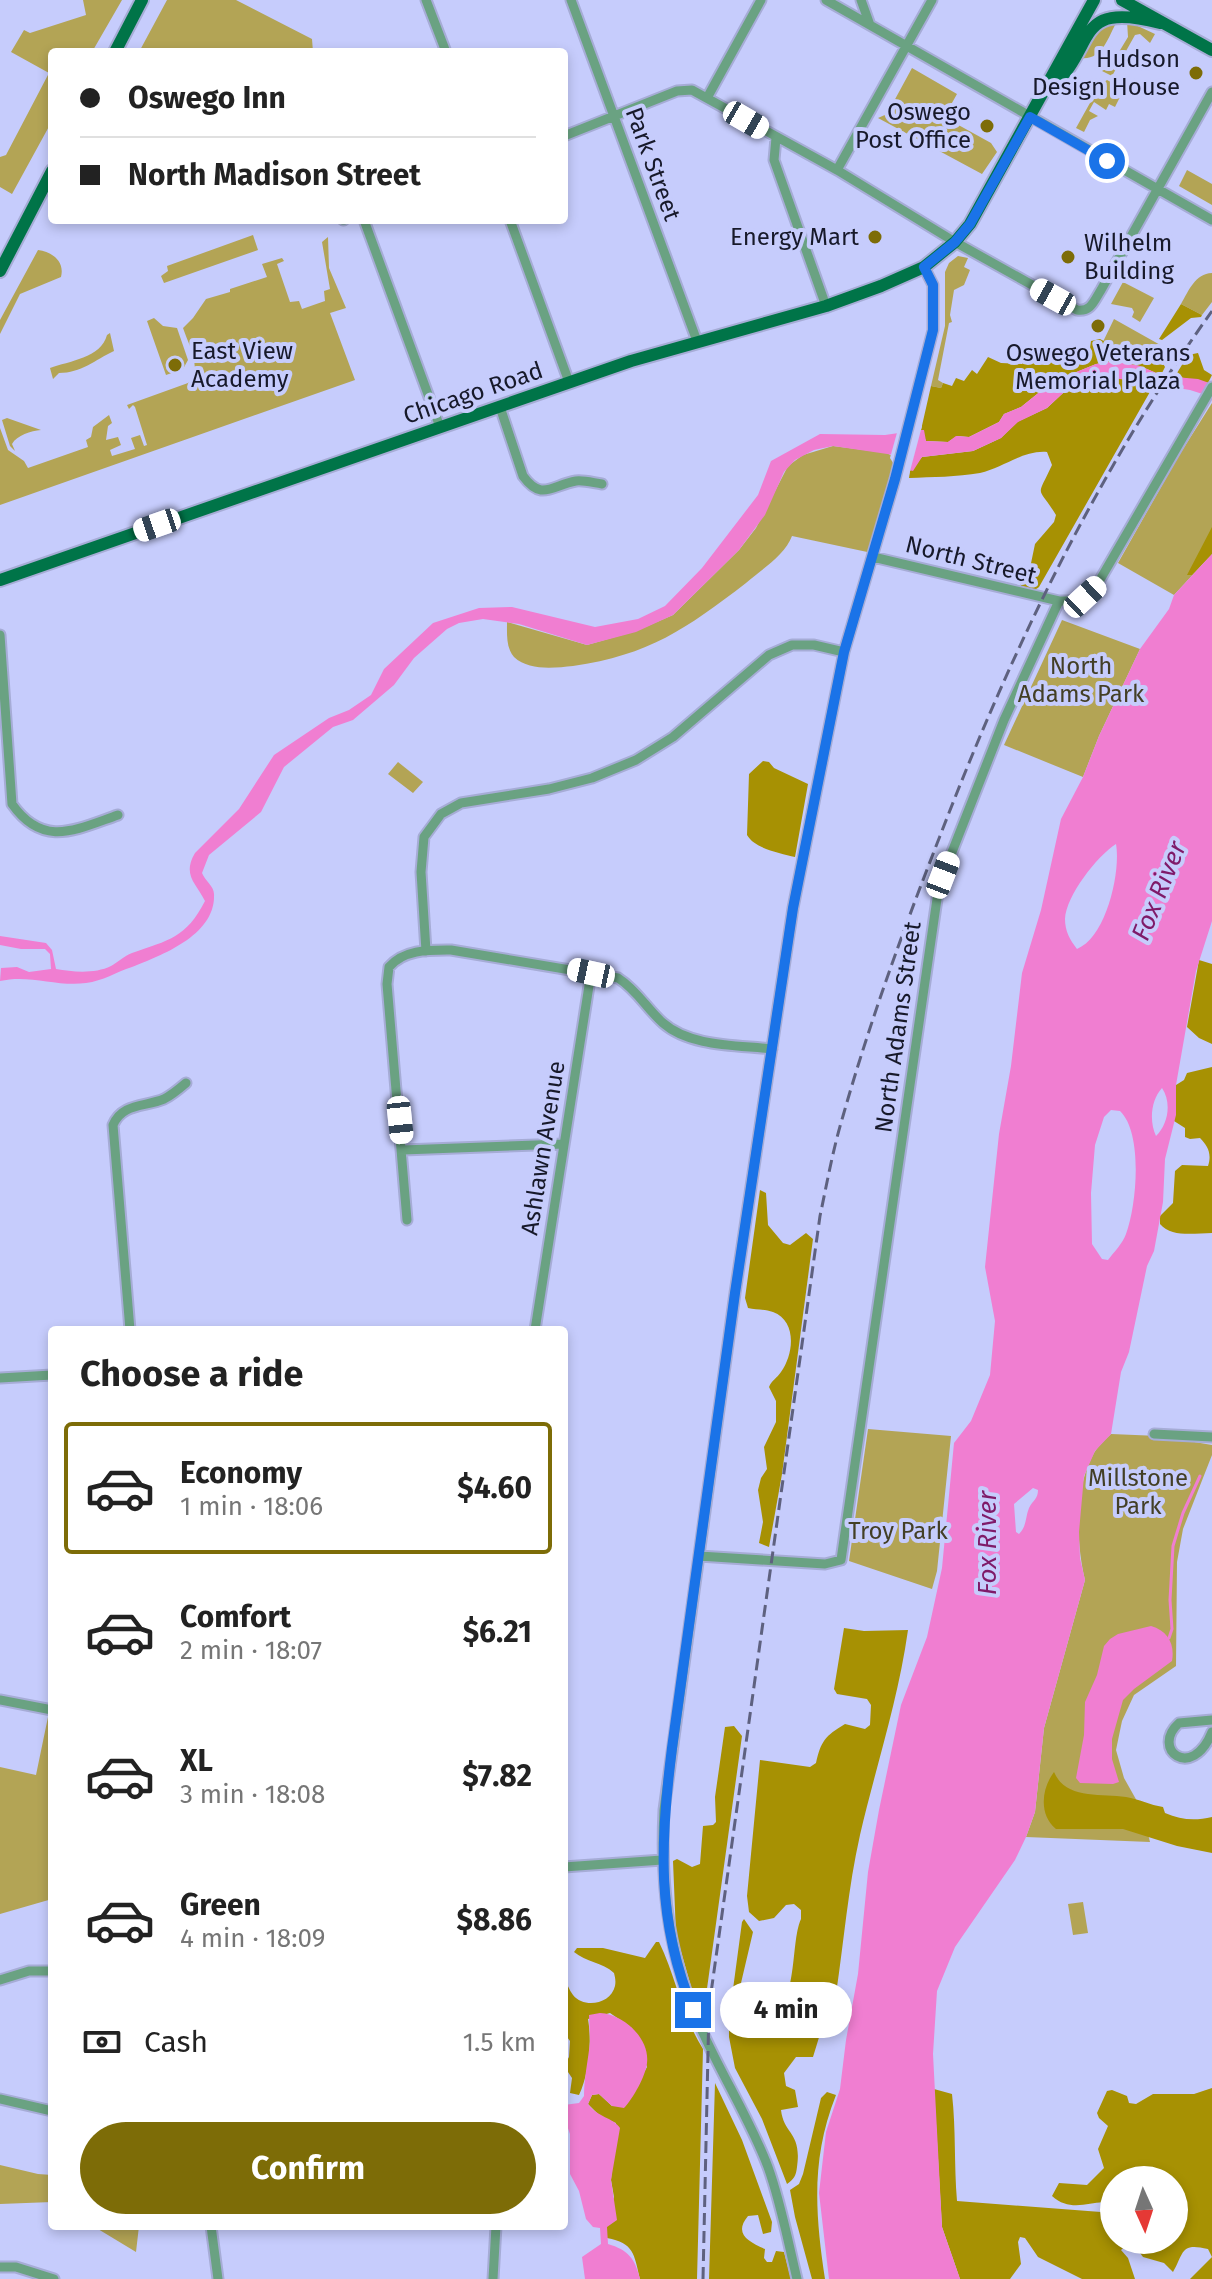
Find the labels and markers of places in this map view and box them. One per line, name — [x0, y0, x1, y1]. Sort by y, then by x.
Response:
place label: Hudson Design House — [1032, 45, 1180, 101]
marker: Hudson Design House — [1187, 64, 1205, 82]
place label: Oswego Post Office — [855, 98, 971, 154]
marker: Oswego Post Office — [978, 117, 996, 135]
place label: Energy Mart — [730, 223, 859, 251]
marker: Energy Mart — [866, 228, 884, 246]
place label: Wilhelm Building — [1084, 229, 1174, 285]
marker: Wilhelm Building — [1059, 248, 1077, 266]
marker: Oswego Veterans Memorial Plaza — [1089, 317, 1107, 335]
place label: East View Academy — [191, 337, 293, 393]
place label: Oswego Veterans Memorial Plaza — [1006, 339, 1190, 395]
marker: East View Academy — [166, 356, 184, 374]

